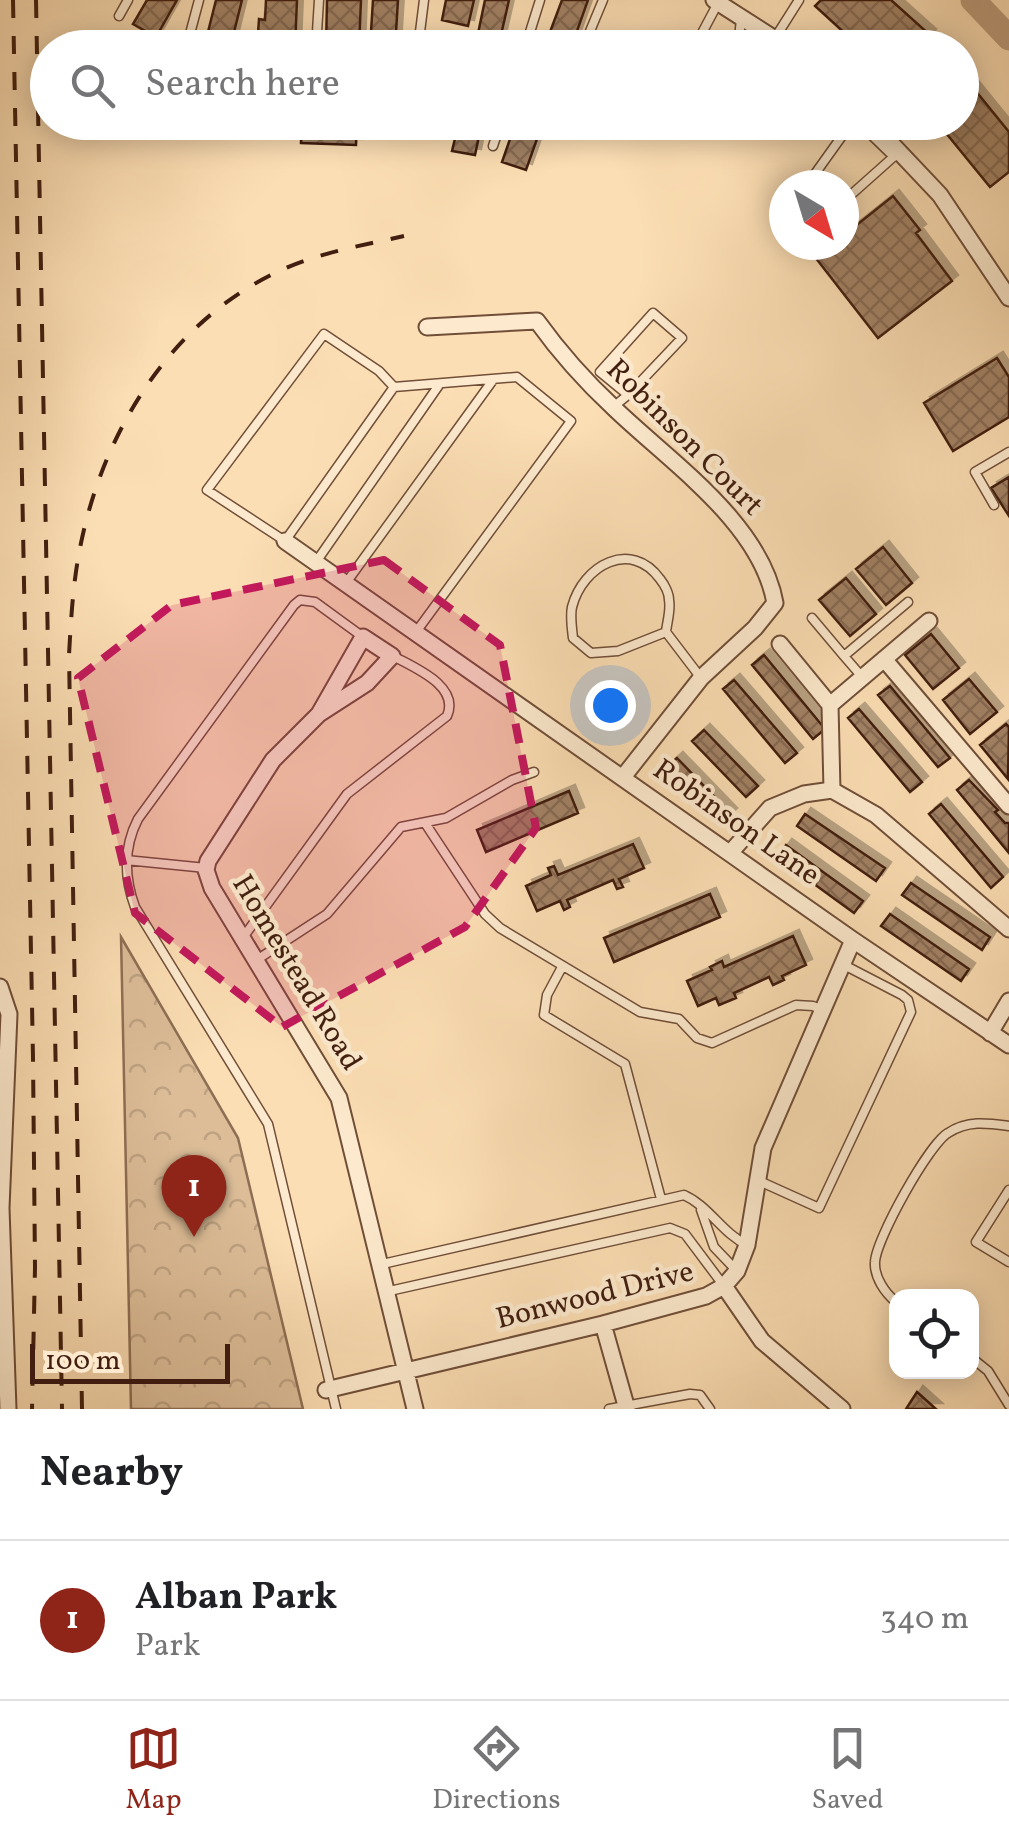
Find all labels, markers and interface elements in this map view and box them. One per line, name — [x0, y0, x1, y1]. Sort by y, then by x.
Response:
search box — [30, 30, 979, 140]
icon: search — [65, 58, 120, 113]
text: Search here — [145, 59, 340, 112]
north arrow — [769, 170, 859, 260]
street label: Robinson Court — [596, 350, 772, 526]
your location — [585, 680, 636, 731]
street label: Robinson Lane — [644, 750, 828, 896]
street label: Homestead Road — [221, 867, 371, 1079]
pin: 1 — [162, 1154, 226, 1237]
street label: Bonwood Drive — [492, 1251, 698, 1341]
map controls — [889, 1289, 979, 1379]
button: locate — [889, 1289, 979, 1379]
scale bar — [30, 1339, 230, 1384]
text: 100 m — [45, 1342, 120, 1381]
text: Nearby — [40, 1445, 183, 1504]
text: Alban Park — [135, 1572, 337, 1625]
text: 1 — [66, 1598, 79, 1642]
text: 340 m — [880, 1598, 969, 1642]
text: Park — [135, 1625, 200, 1669]
tab: Map — [125, 1721, 181, 1820]
tab: Directions — [432, 1721, 561, 1820]
tab: Saved — [811, 1721, 884, 1820]

